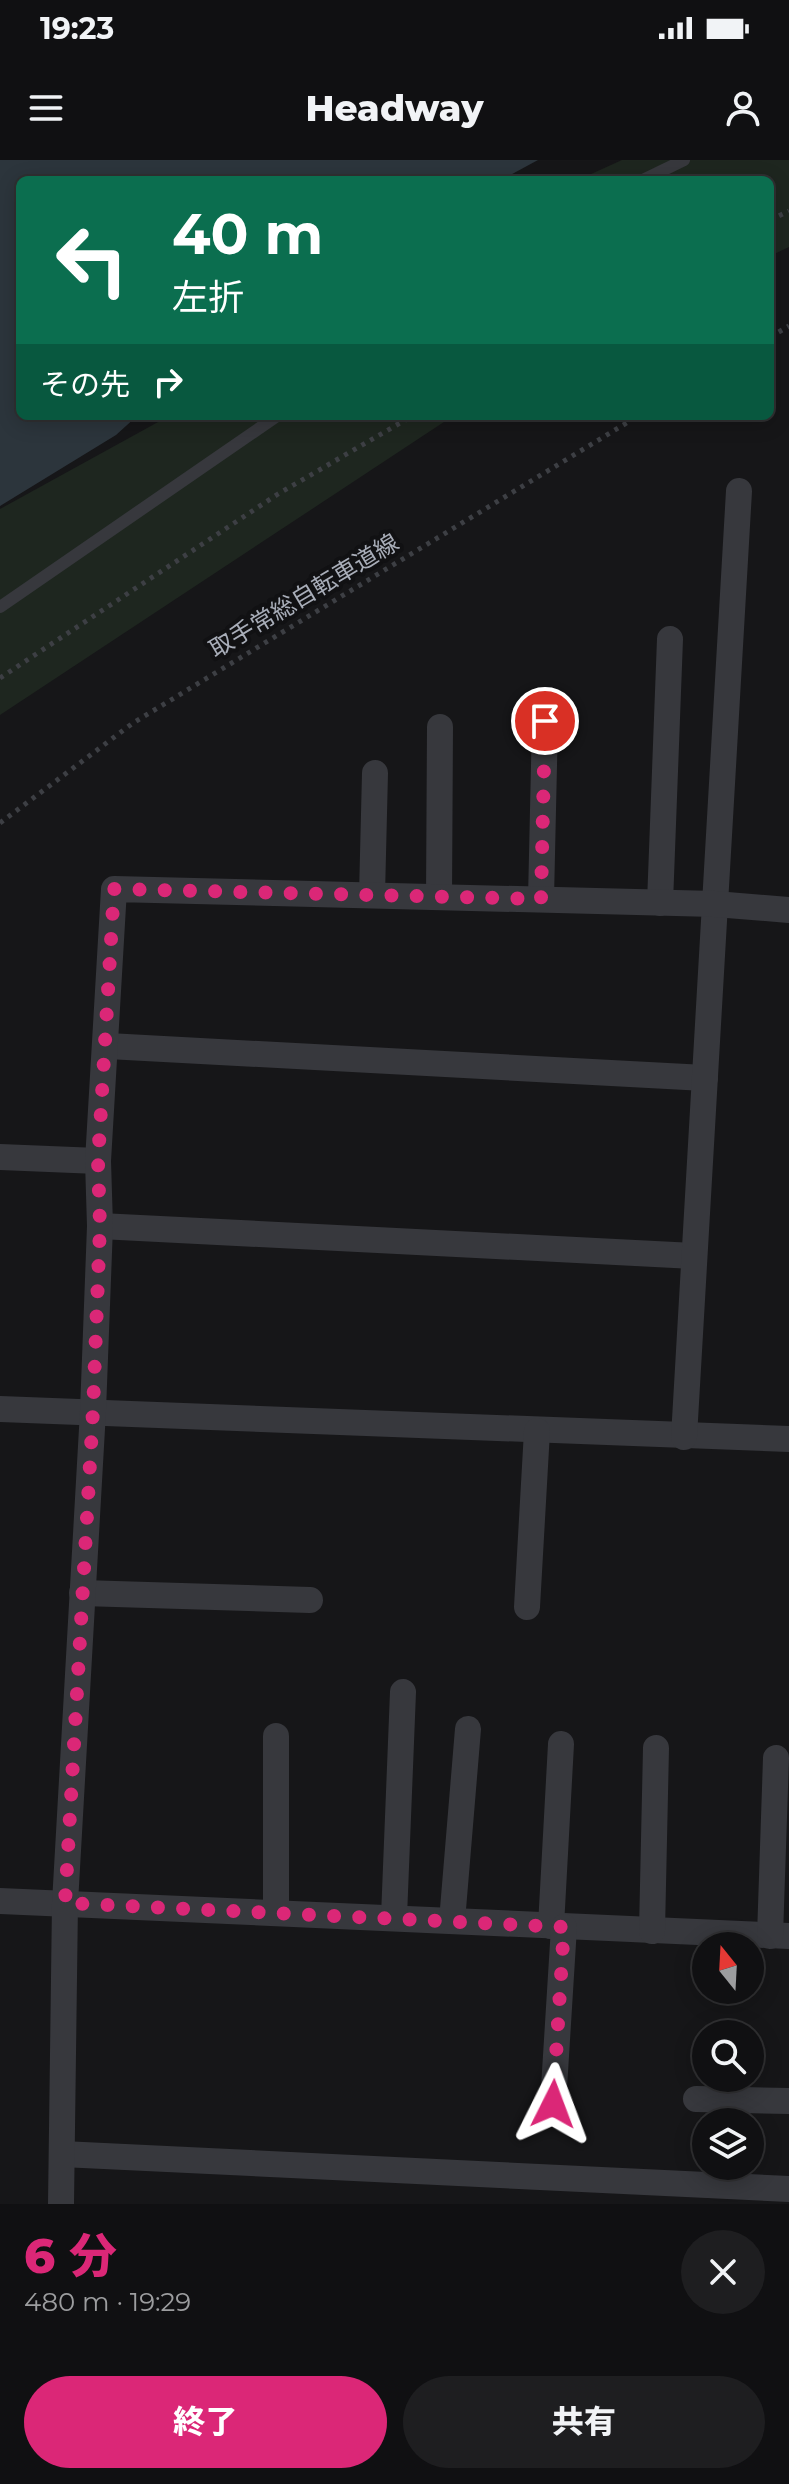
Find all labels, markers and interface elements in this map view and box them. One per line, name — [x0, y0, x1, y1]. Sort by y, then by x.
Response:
text: 19:23 — [40, 10, 114, 47]
icon: menu — [24, 86, 68, 130]
text: Headway — [306, 86, 484, 130]
icon: person — [721, 86, 765, 130]
text: 40 m — [172, 200, 323, 268]
icon: left — [40, 208, 144, 312]
text: 左折 — [172, 275, 244, 319]
icon: right — [146, 360, 190, 404]
text: その先 — [40, 366, 130, 403]
street label: 取手常総自転車道線 — [204, 528, 404, 664]
pin — [511, 687, 579, 755]
icon: arrive — [523, 699, 567, 743]
north arrow — [692, 1932, 764, 2004]
map controls — [692, 1932, 764, 2180]
button: search — [692, 2020, 764, 2092]
position arrow — [511, 2062, 595, 2146]
button: layers — [692, 2108, 764, 2180]
text: 6 分 — [24, 2227, 117, 2285]
button: close — [681, 2230, 765, 2314]
text: 480 m · 19:29 — [24, 2286, 191, 2318]
button: 終了 — [24, 2376, 387, 2468]
button: 共有 — [403, 2376, 765, 2468]

